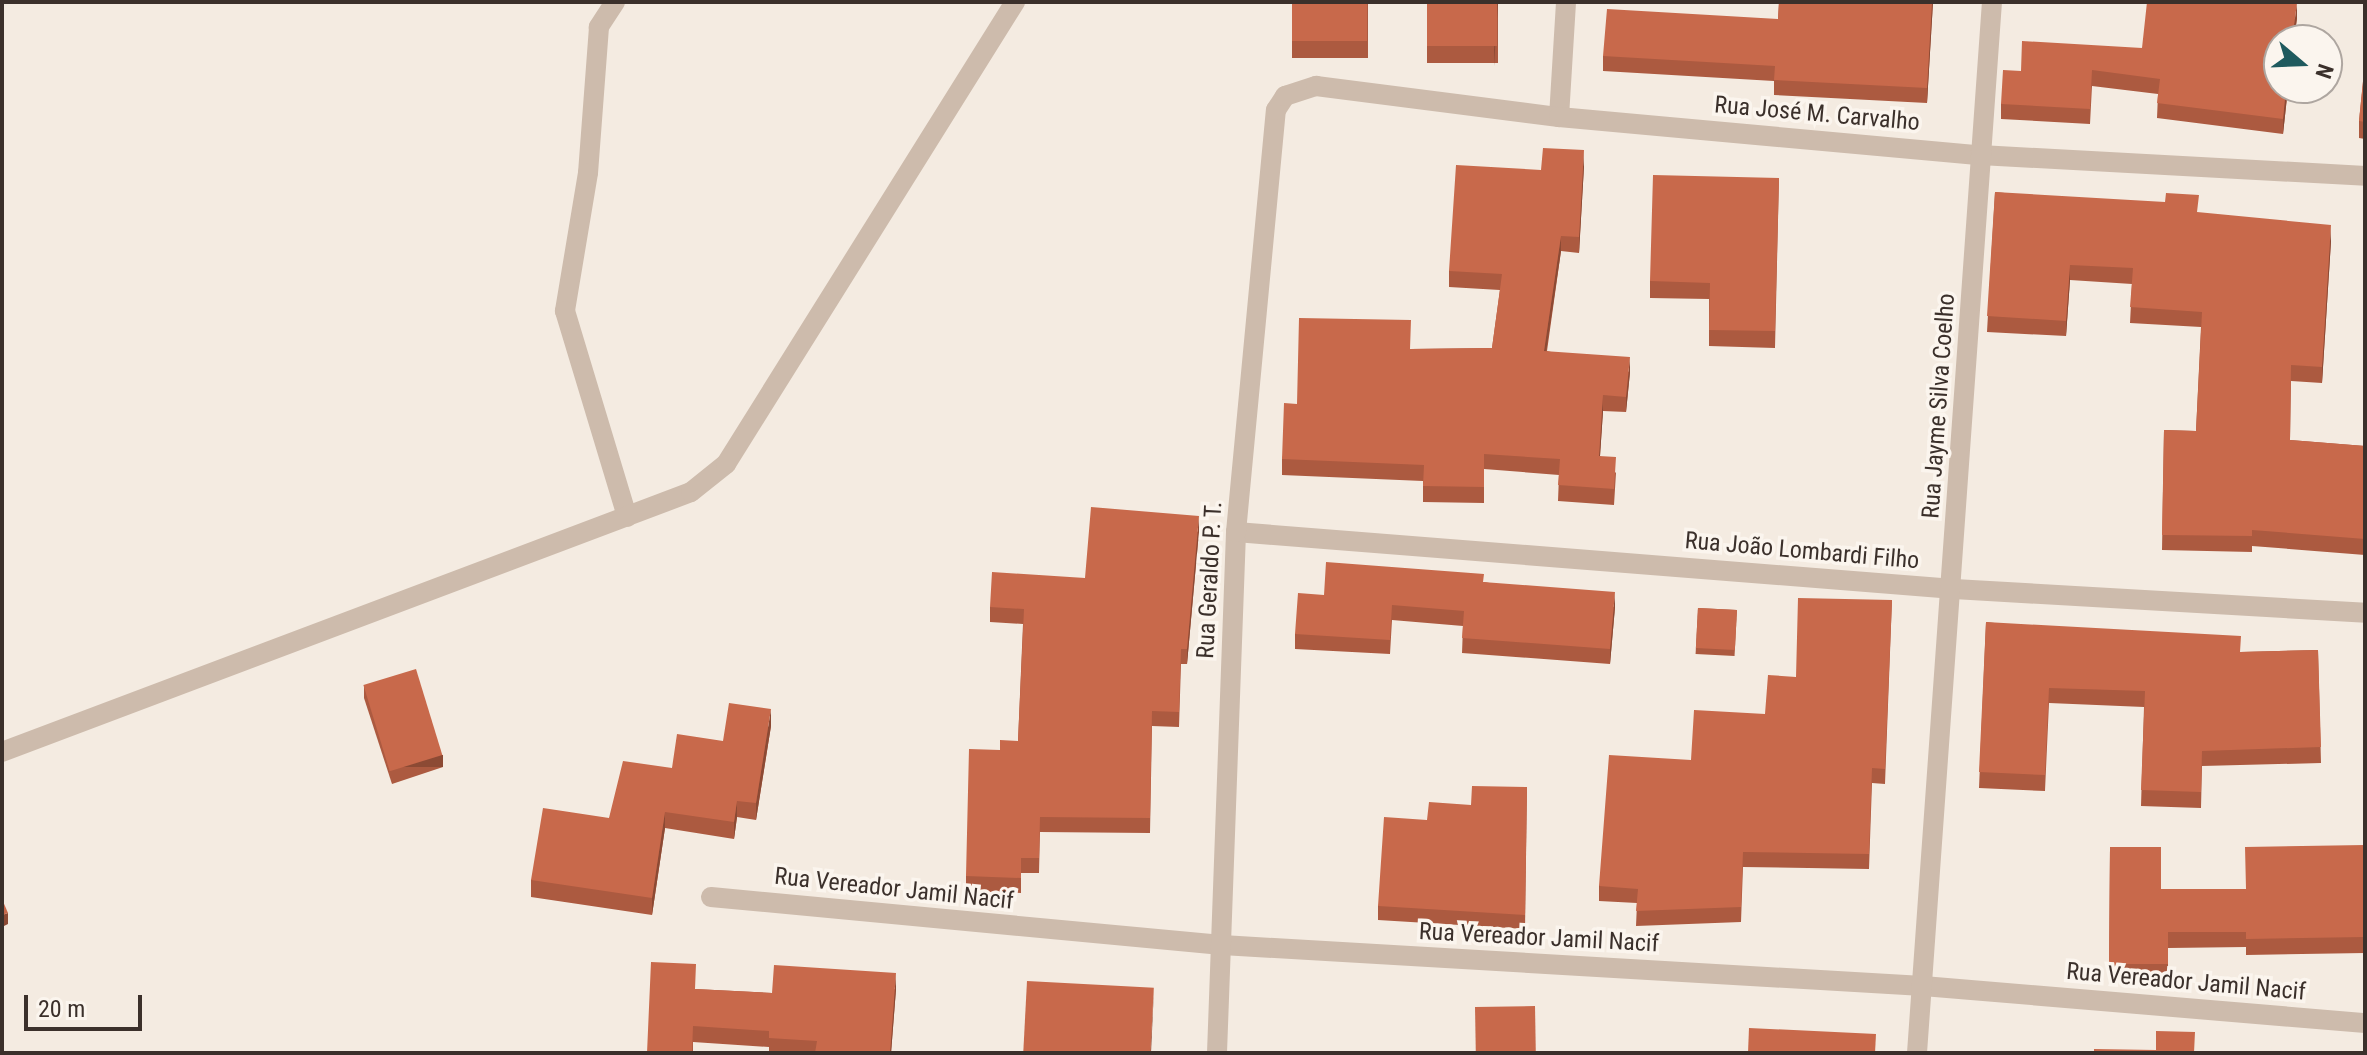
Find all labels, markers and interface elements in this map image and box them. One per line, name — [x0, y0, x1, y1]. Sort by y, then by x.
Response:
north arrow — [2263, 24, 2343, 104]
text: N — [2310, 61, 2338, 82]
street label: Rua José M. Carvalho — [1713, 91, 1921, 137]
street label: Rua Jayme Silva Coelho — [1917, 292, 1961, 520]
street label: Rua Geraldo P. T. — [1191, 501, 1229, 659]
street label: Rua João Lombardi Filho — [1684, 526, 1920, 576]
street label: Rua Vereador Jamil Nacif — [773, 862, 1015, 916]
street label: Rua Vereador Jamil Nacif — [1418, 917, 1660, 959]
street label: Rua Vereador Jamil Nacif — [2065, 957, 2307, 1007]
scale bar — [28, 979, 146, 1029]
text: 20 m — [38, 995, 85, 1023]

